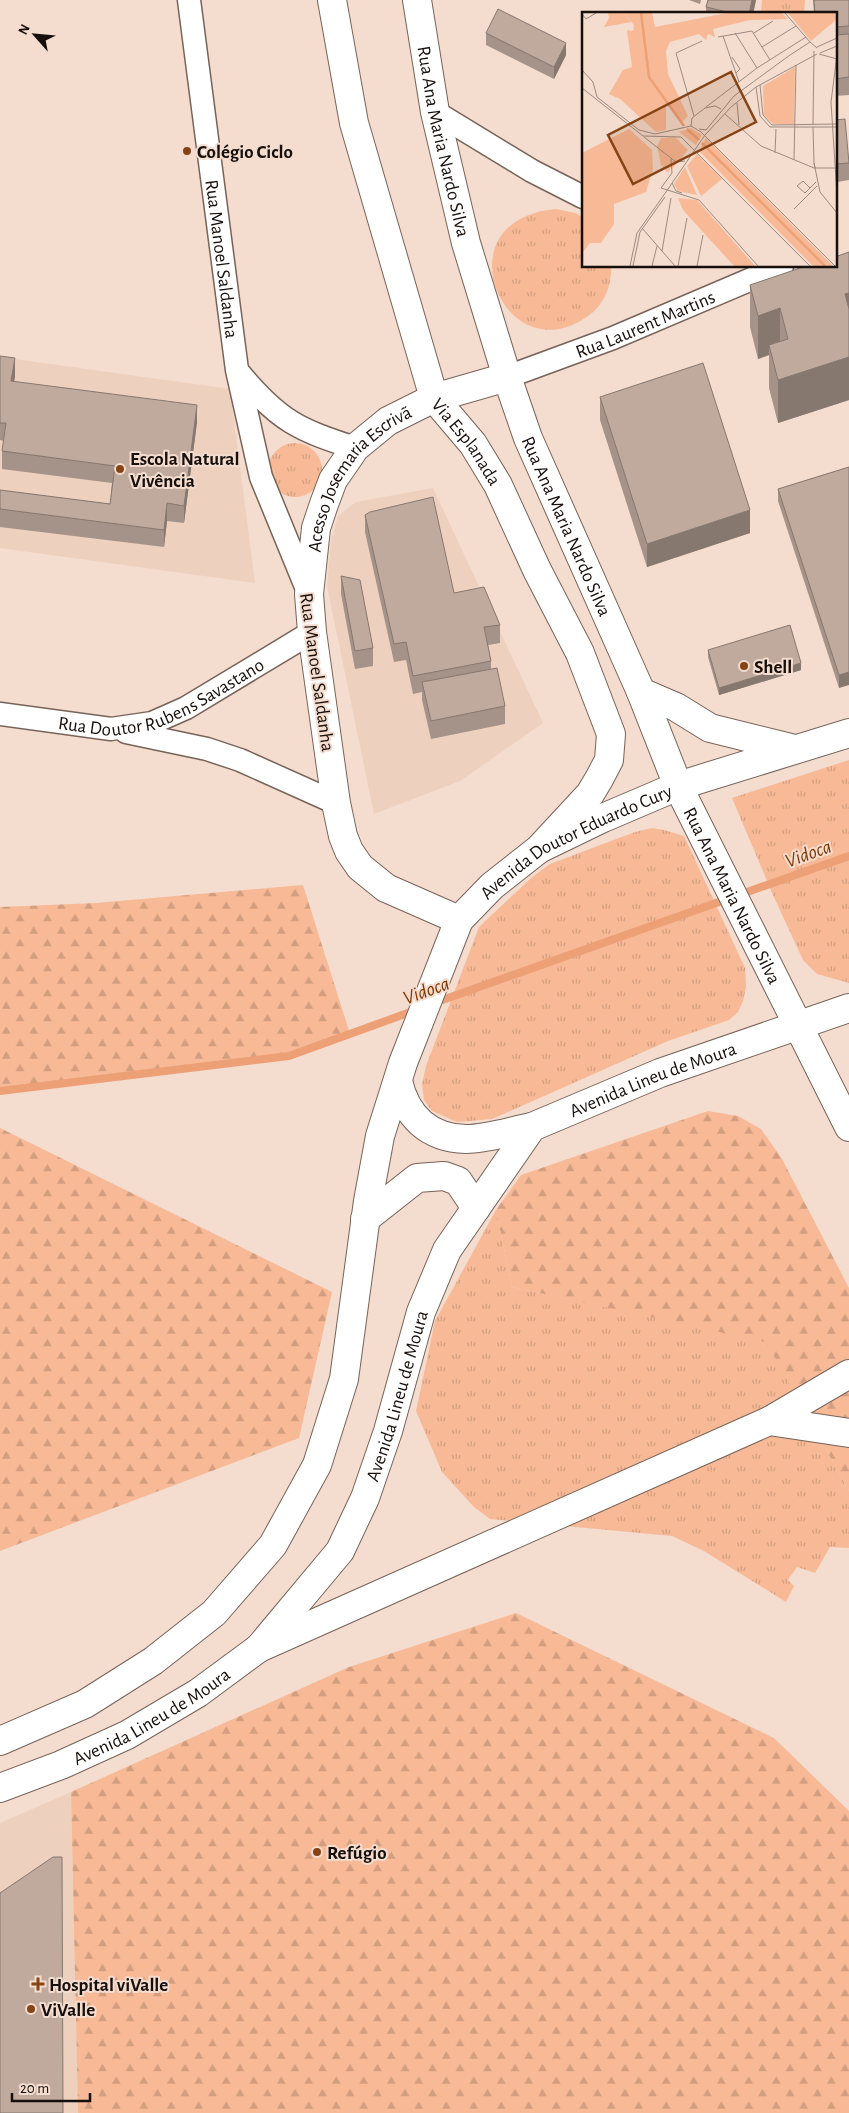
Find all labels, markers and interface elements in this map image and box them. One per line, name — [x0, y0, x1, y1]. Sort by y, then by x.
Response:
north arrow — [10, 10, 60, 60]
inset map — [582, 12, 836, 268]
text: N — [16, 22, 33, 37]
street label: Rua Ana Maria Nardo Silva — [414, 45, 472, 239]
place label: Colégio Ciclo — [197, 143, 293, 162]
marker: Colégio Ciclo — [181, 145, 193, 157]
street label: Rua Manoel Saldanha — [201, 178, 241, 340]
street label: Rua Laurent Martins — [573, 288, 718, 362]
street label: Via Esplanada — [427, 395, 504, 489]
street label: Acesso Josemaria Escrivã — [306, 403, 415, 553]
street label: Rua Ana Maria Nardo Silva — [517, 434, 614, 620]
place label: Escola Natural Vivência — [130, 450, 240, 491]
marker: Escola Natural Vivência — [114, 463, 126, 475]
street label: Rua Manoel Saldanha — [296, 592, 337, 753]
street label: Rua Doutor Rubens Savastano — [57, 655, 267, 740]
place label: Shell — [754, 658, 792, 677]
marker: Shell — [738, 660, 750, 672]
street label: Avenida Doutor Eduardo Cury — [477, 782, 675, 903]
street label: Rua Ana Maria Nardo Silva — [679, 805, 784, 988]
water label: Vidoca — [783, 836, 834, 871]
water label: Vidoca — [401, 973, 452, 1008]
street label: Avenida Lineu de Moura — [567, 1039, 739, 1121]
street label: Avenida Lineu de Moura — [363, 1308, 432, 1484]
street label: Avenida Lineu de Moura — [71, 1665, 234, 1769]
place label: Refúgio — [327, 1844, 387, 1863]
marker: Refúgio — [311, 1846, 323, 1858]
place label: Hospital viValle — [49, 1976, 168, 1995]
marker: Hospital viValle — [31, 1977, 45, 1991]
place label: ViValle — [41, 2001, 95, 2020]
marker: ViValle — [25, 2003, 37, 2015]
scale bar — [12, 2070, 90, 2102]
text: 20 m — [20, 2081, 49, 2096]

